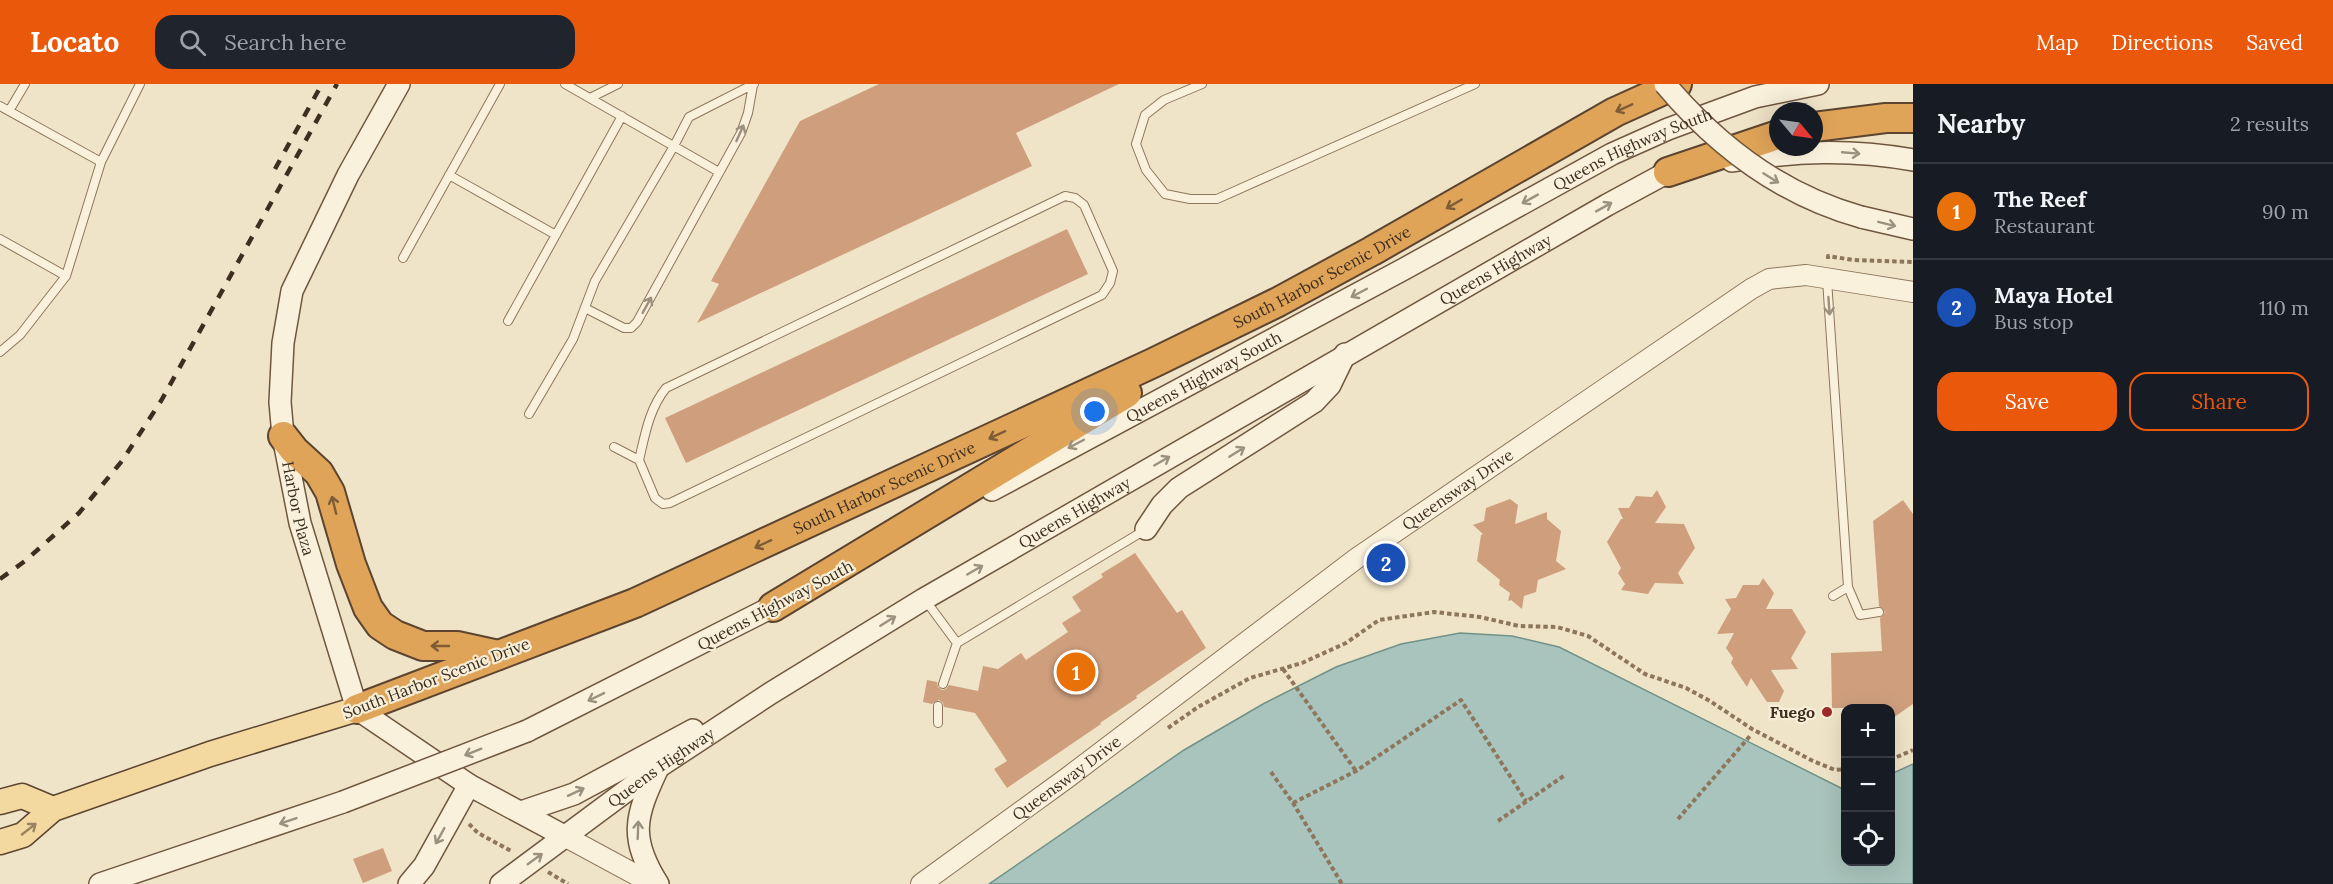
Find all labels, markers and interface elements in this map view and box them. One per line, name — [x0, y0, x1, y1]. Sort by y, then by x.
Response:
search box — [155, 15, 575, 69]
text: Locato — [30, 24, 119, 60]
icon: search — [176, 26, 209, 59]
text: Search here — [224, 28, 346, 56]
text: Map — [2036, 29, 2079, 56]
text: Directions — [2112, 29, 2213, 56]
text: Saved — [2246, 29, 2303, 56]
north arrow — [1769, 102, 1823, 156]
street label: Queens Highway South — [1549, 103, 1715, 195]
one-way arrow — [1615, 103, 1633, 114]
text: Nearby — [1937, 107, 2025, 140]
text: 2 results — [2230, 111, 2309, 136]
one-way arrow — [734, 125, 746, 143]
one-way arrow — [1840, 148, 1860, 159]
one-way arrow — [1763, 171, 1780, 184]
text: The Reef — [1994, 185, 2086, 213]
one-way arrow — [1522, 193, 1539, 205]
one-way arrow — [1446, 198, 1463, 210]
text: 1 — [1952, 199, 1961, 224]
text: 90 m — [2262, 199, 2309, 224]
one-way arrow — [1595, 201, 1612, 213]
text: Restaurant — [1994, 213, 2095, 238]
one-way arrow — [1877, 219, 1896, 230]
street label: South Harbor Scenic Drive — [1230, 221, 1414, 332]
street label: Queens Highway — [1436, 229, 1555, 310]
text: Maya Hotel — [1994, 281, 2113, 309]
one-way arrow — [1351, 288, 1369, 299]
text: 2 — [1951, 295, 1962, 320]
text: 110 m — [2259, 295, 2309, 320]
one-way arrow — [642, 296, 653, 314]
one-way arrow — [1823, 296, 1834, 316]
text: Bus stop — [1994, 309, 2073, 334]
street label: Queens Highway South — [1122, 326, 1285, 426]
button: Save — [1937, 372, 2117, 431]
button: Share — [2129, 372, 2309, 431]
your location — [1080, 397, 1109, 426]
one-way arrow — [989, 430, 1007, 442]
street label: South Harbor Scenic Drive — [790, 437, 979, 538]
one-way arrow — [1067, 439, 1085, 451]
street label: Queensway Drive — [1398, 444, 1517, 534]
one-way arrow — [1228, 445, 1245, 457]
one-way arrow — [1153, 455, 1170, 467]
street label: Harbor Plaza — [278, 459, 319, 558]
street label: Queens Highway — [1015, 472, 1134, 552]
one-way arrow — [327, 496, 339, 515]
one-way arrow — [755, 538, 773, 550]
pin: 2 — [1366, 540, 1406, 586]
street label: Queens Highway South — [694, 555, 857, 655]
one-way arrow — [966, 563, 983, 575]
one-way arrow — [879, 615, 896, 627]
street label: South Harbor Scenic Drive — [340, 633, 532, 723]
one-way arrow — [431, 640, 451, 652]
pin: 1 — [1056, 650, 1096, 694]
one-way arrow — [587, 692, 605, 703]
place label: Fuego — [1770, 702, 1815, 722]
map controls — [1841, 704, 1895, 866]
button: + — [1841, 704, 1895, 758]
marker: Fuego — [1820, 705, 1834, 719]
street label: Queens Highway — [603, 723, 719, 811]
street label: Queensway Drive — [1008, 731, 1125, 825]
one-way arrow — [464, 747, 483, 758]
button: − — [1841, 758, 1895, 812]
one-way arrow — [566, 786, 584, 798]
button: locate — [1841, 812, 1895, 866]
one-way arrow — [279, 816, 298, 827]
one-way arrow — [633, 821, 644, 841]
one-way arrow — [20, 823, 36, 836]
one-way arrow — [434, 827, 446, 844]
one-way arrow — [527, 853, 543, 866]

